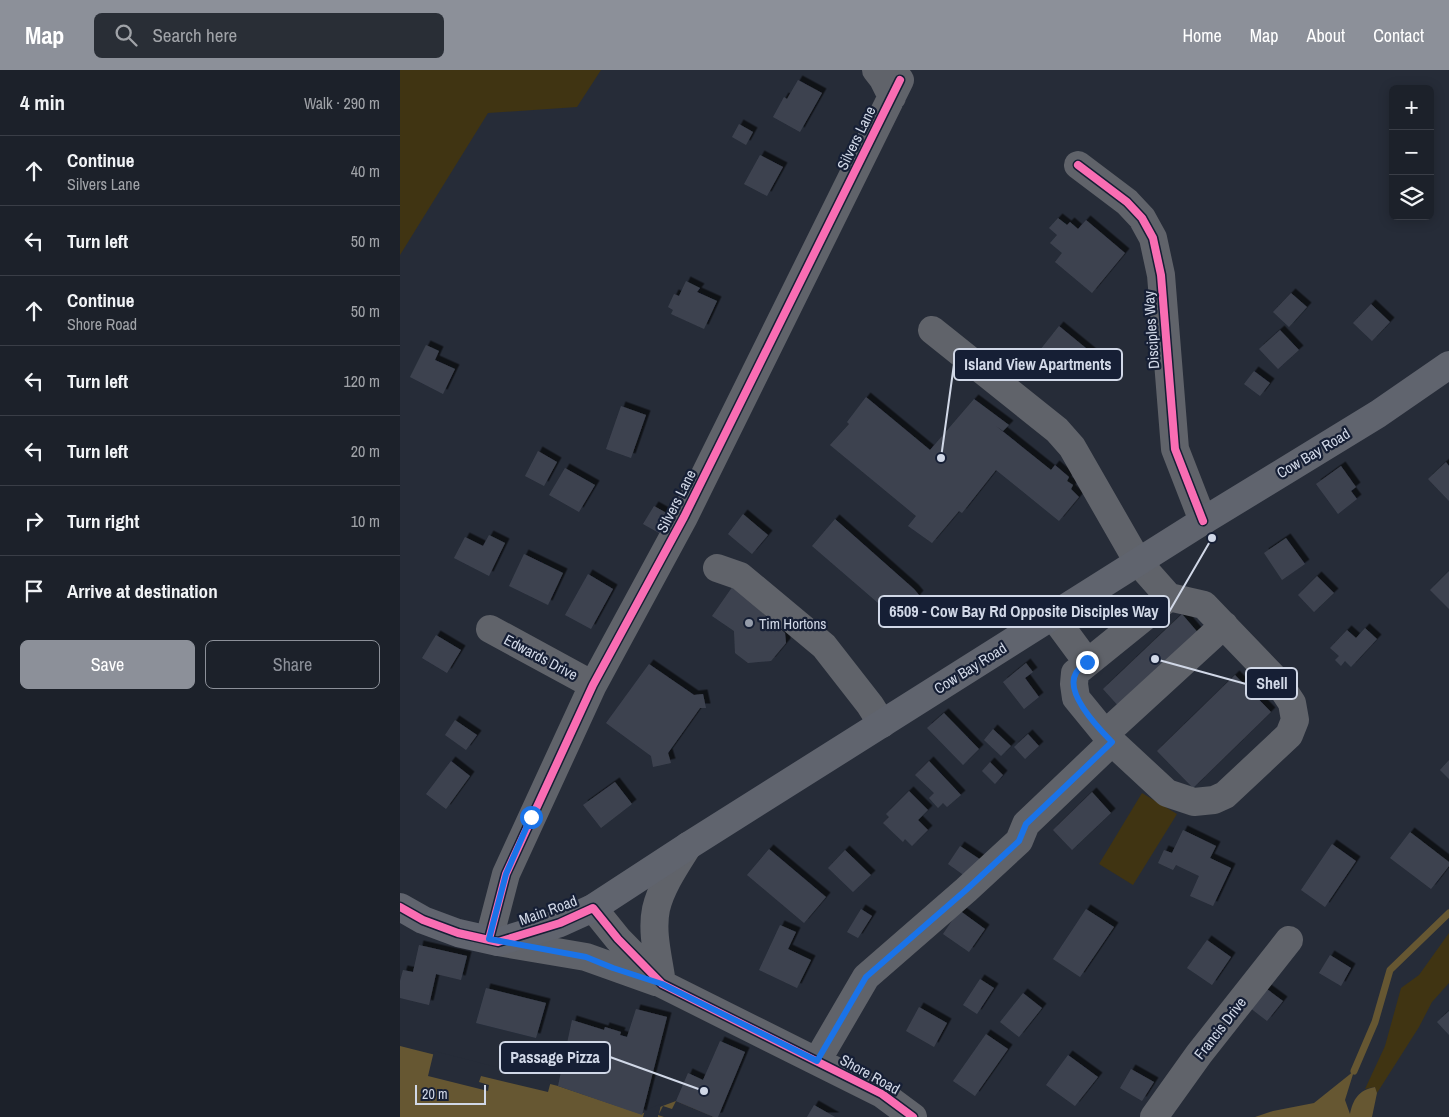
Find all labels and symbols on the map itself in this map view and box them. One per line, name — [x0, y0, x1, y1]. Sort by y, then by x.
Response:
street label: Silvers Lane — [832, 103, 880, 173]
street label: Disciples Way — [1138, 289, 1164, 370]
callout: Island View Apartments — [954, 349, 1122, 380]
text: Island View Apartments — [964, 353, 1112, 375]
street label: Cow Bay Road — [1272, 423, 1354, 483]
street label: Silvers Lane — [651, 466, 701, 536]
callout: 6509 - Cow Bay Rd Opposite Disciples Way — [879, 596, 1169, 627]
text: 6509 - Cow Bay Rd Opposite Disciples Way — [889, 600, 1159, 622]
place label: Tim Hortons — [759, 613, 826, 634]
marker: Tim Hortons — [743, 617, 755, 629]
street label: Edwards Drive — [500, 629, 582, 685]
street label: Cow Bay Road — [930, 637, 1010, 699]
route end — [1076, 651, 1099, 674]
callout: Shell — [1246, 668, 1297, 699]
text: Shell — [1256, 672, 1288, 694]
route start — [520, 806, 543, 829]
street label: Main Road — [516, 890, 580, 930]
street label: Francis Drive — [1189, 992, 1251, 1064]
callout: Passage Pizza — [500, 1042, 610, 1073]
text: Passage Pizza — [510, 1046, 601, 1068]
street label: Shore Road — [836, 1049, 904, 1099]
scale bar — [415, 1082, 486, 1105]

